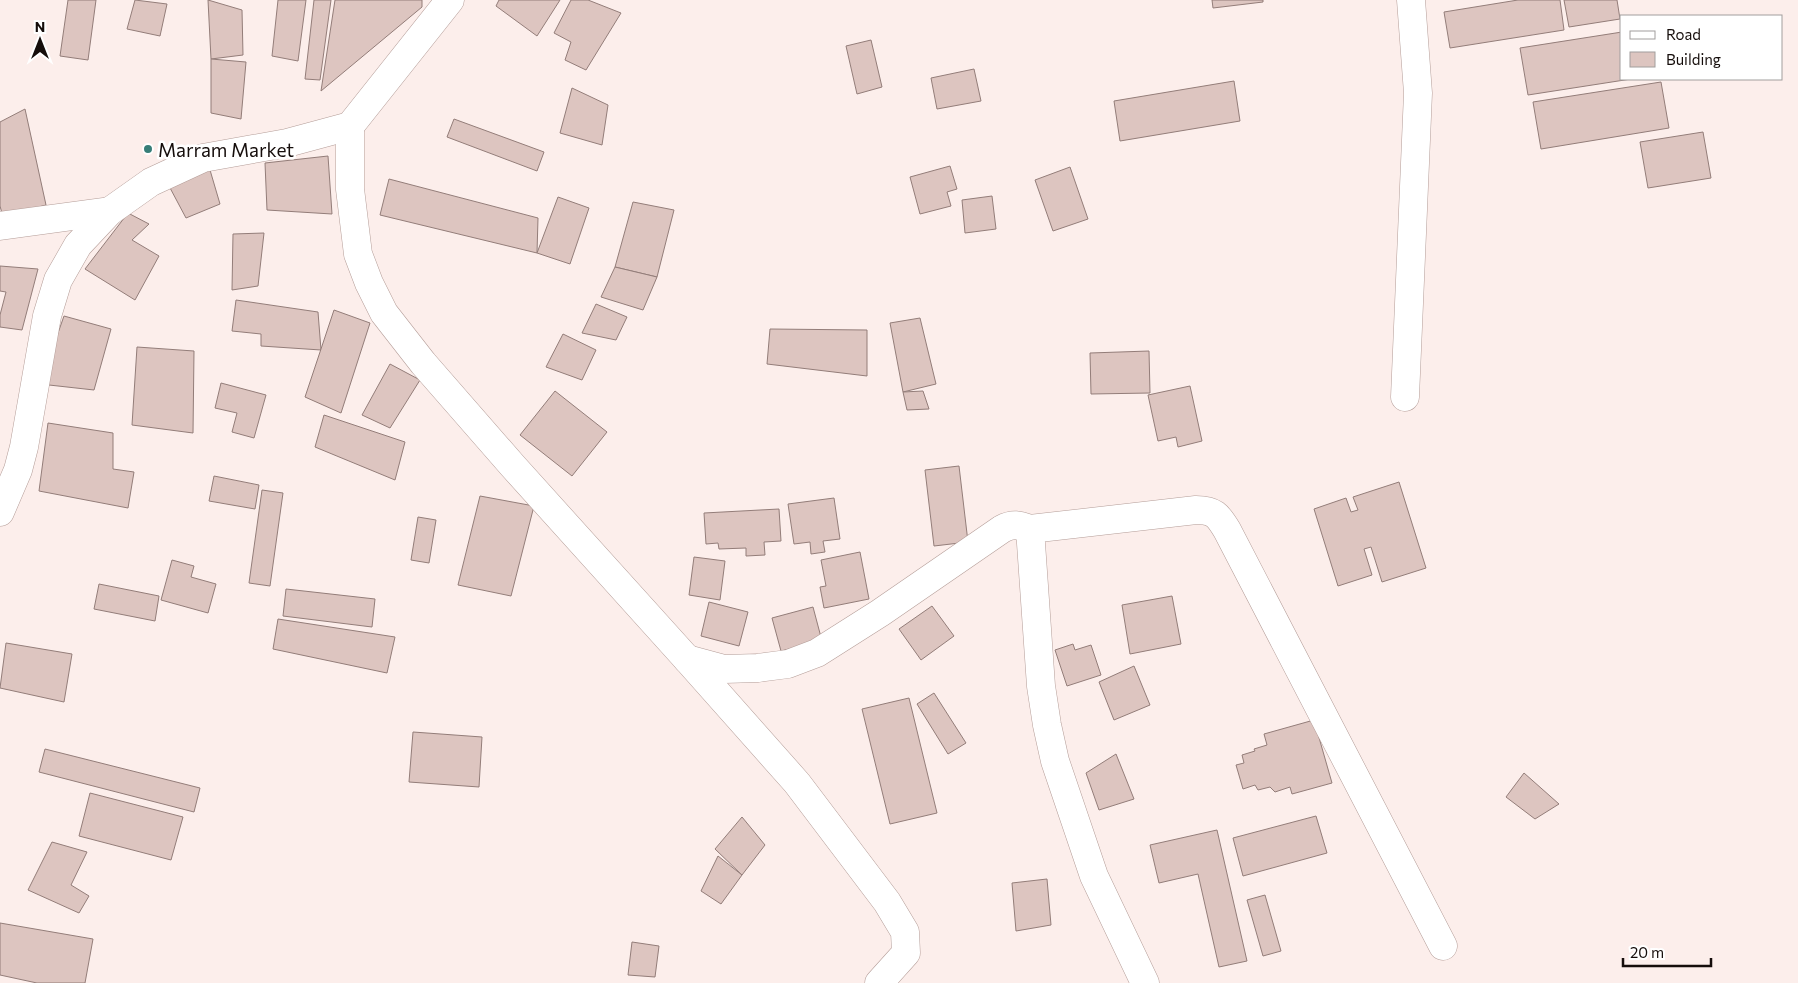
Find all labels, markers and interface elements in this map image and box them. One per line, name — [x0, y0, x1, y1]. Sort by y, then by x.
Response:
north arrow — [15, 15, 65, 65]
legend — [1620, 15, 1783, 80]
text: N — [35, 18, 45, 35]
text: Road — [1666, 25, 1701, 43]
text: Building — [1666, 50, 1721, 68]
place label: Marram Market — [158, 138, 294, 161]
marker: Marram Market — [142, 143, 154, 155]
scale bar — [1623, 936, 1710, 968]
text: 20 m — [1630, 943, 1664, 961]

